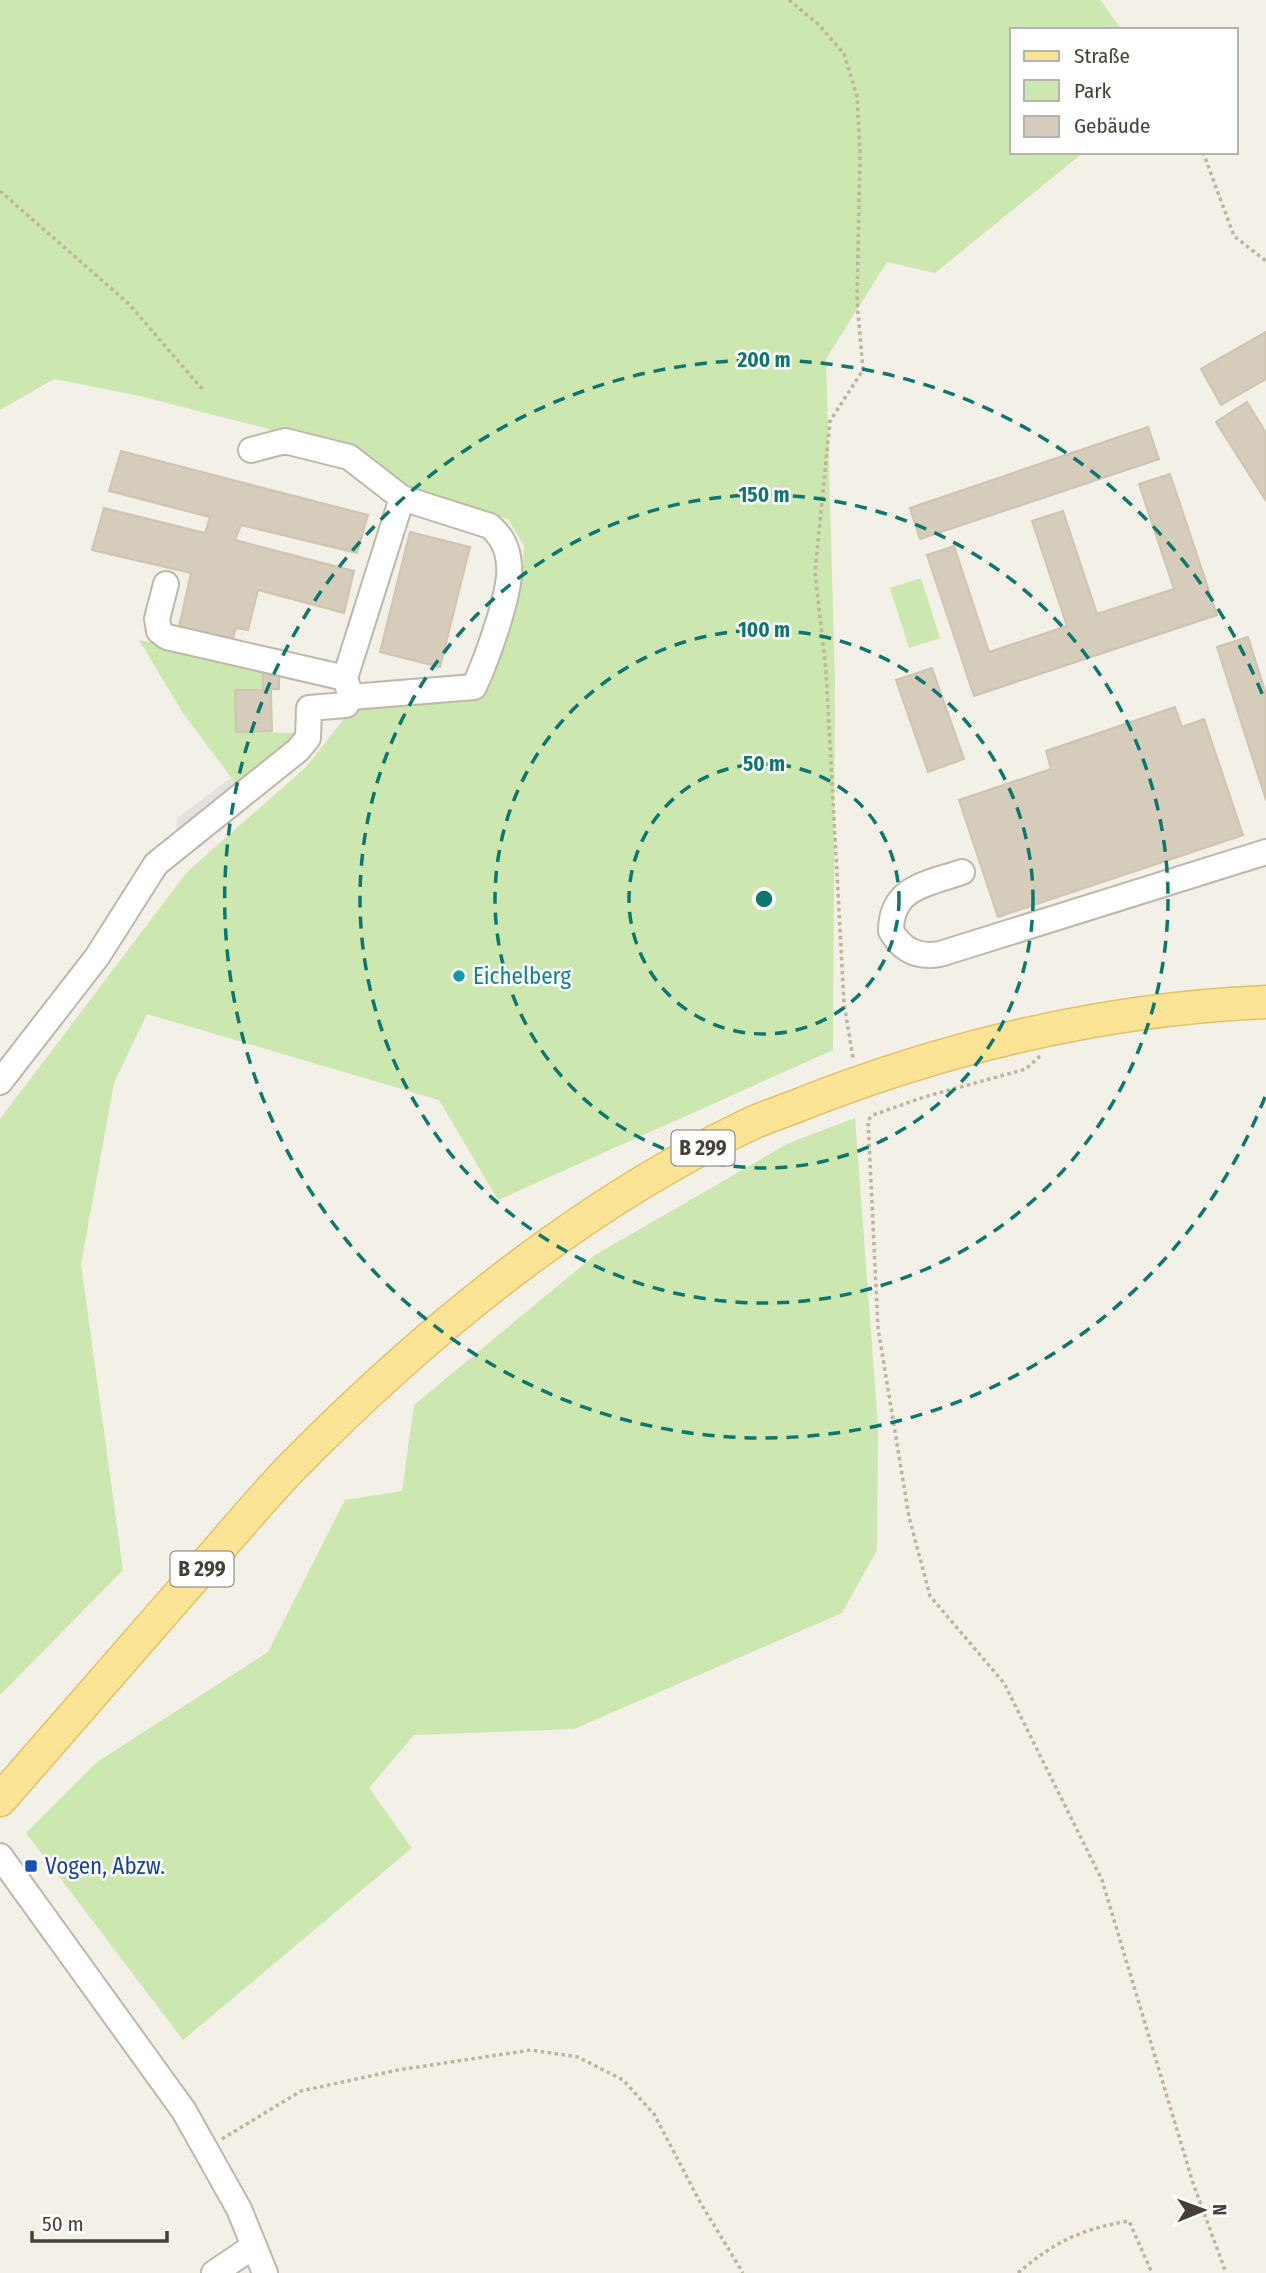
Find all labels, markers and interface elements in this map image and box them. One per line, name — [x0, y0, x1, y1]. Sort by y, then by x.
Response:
legend — [1010, 28, 1238, 154]
text: Straße — [1074, 43, 1130, 69]
text: Park — [1074, 78, 1112, 104]
text: Gebäude — [1074, 113, 1150, 139]
text: 200 m — [736, 347, 791, 373]
text: 150 m — [738, 482, 790, 508]
text: 100 m — [738, 617, 790, 643]
text: 50 m — [743, 751, 785, 777]
centre of rings — [752, 887, 776, 911]
place label: Eichelberg — [473, 962, 571, 990]
marker: Eichelberg — [451, 968, 467, 984]
road number: B 299 — [672, 1130, 734, 1166]
road number: B 299 — [170, 1552, 234, 1586]
place label: Vogen, Abzw. — [45, 1852, 165, 1880]
marker: Vogen, Abzw. — [23, 1858, 39, 1874]
north arrow — [1168, 2175, 1238, 2245]
scale bar — [32, 2200, 166, 2244]
text: N — [1208, 2204, 1231, 2216]
text: 50 m — [42, 2211, 84, 2237]

